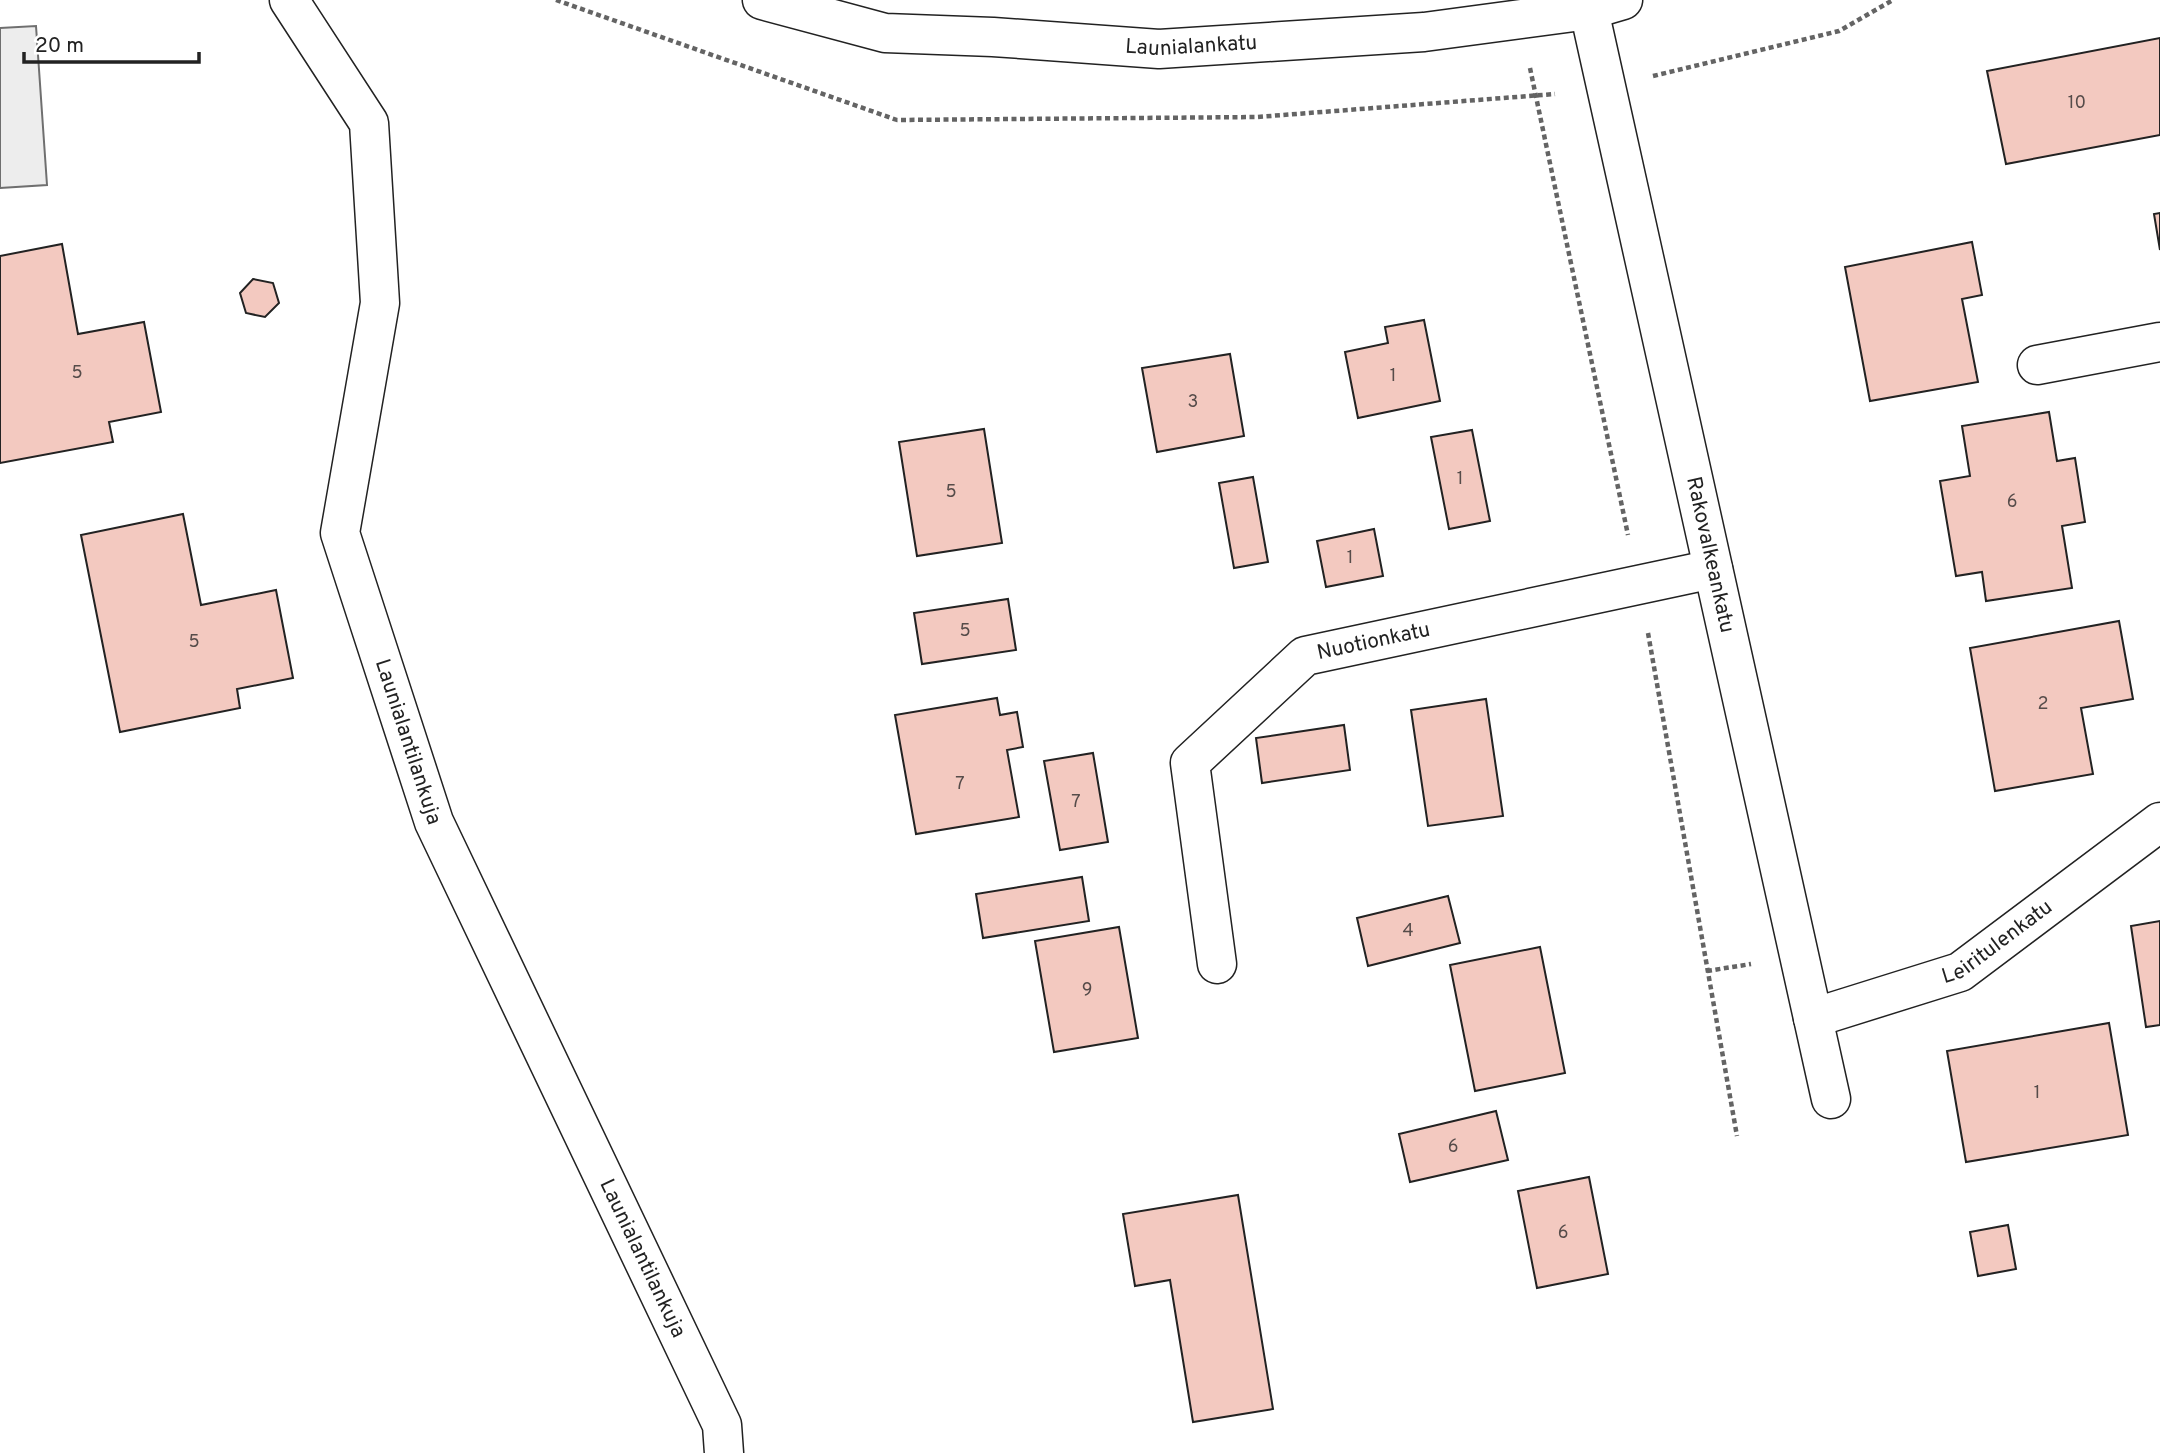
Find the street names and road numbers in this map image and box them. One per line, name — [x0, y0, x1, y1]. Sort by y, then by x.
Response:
street label: Launialankatu — [1124, 29, 1258, 63]
street label: Rakovalkeankatu — [1680, 474, 1741, 635]
street label: Nuotionkatu — [1314, 616, 1433, 667]
street label: Launialantilankuja — [368, 655, 447, 828]
street label: Leiritulenkatu — [1938, 894, 2058, 990]
street label: Launialantilankuja — [593, 1175, 692, 1342]

